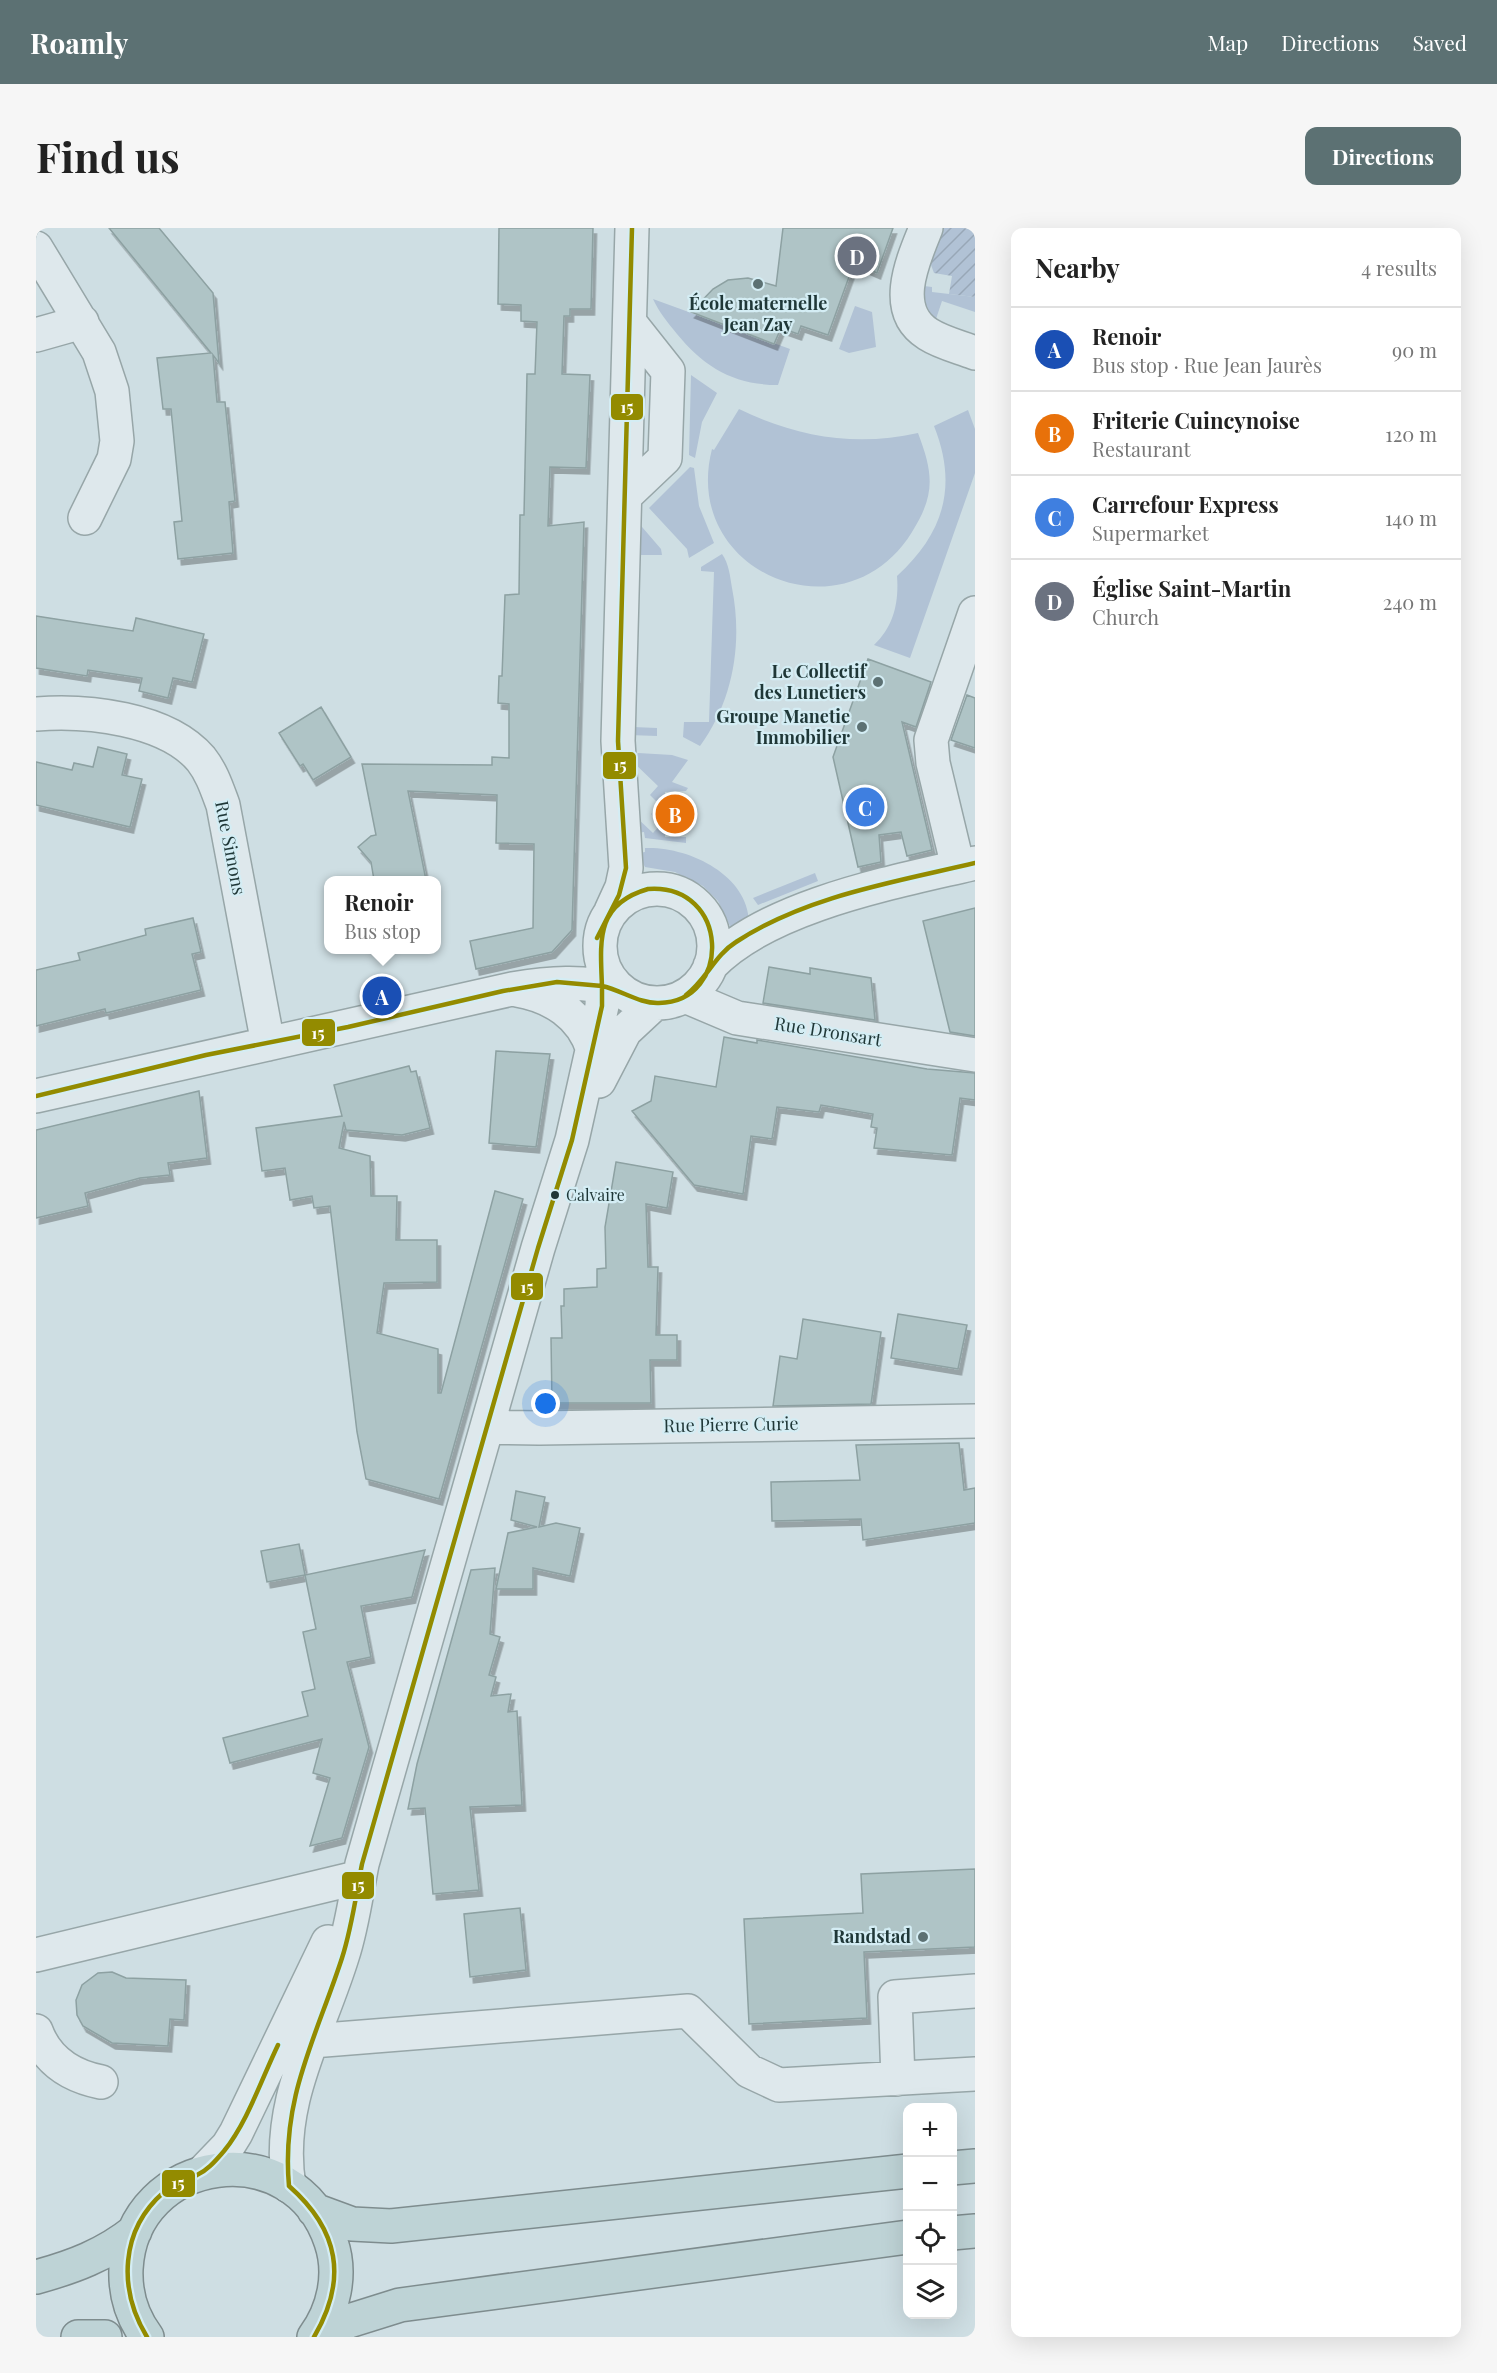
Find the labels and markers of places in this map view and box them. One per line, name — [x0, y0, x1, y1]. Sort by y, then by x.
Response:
pin: D — [838, 234, 876, 279]
marker: École maternelle Jean Zay — [751, 277, 765, 291]
place label: École maternelle Jean Zay — [689, 291, 827, 336]
place label: Le Collectif des Lunetiers — [754, 659, 868, 704]
marker: Le Collectif des Lunetiers — [871, 675, 885, 689]
place label: Groupe Manetie Immobilier — [716, 704, 851, 749]
marker: Groupe Manetie Immobilier — [855, 720, 869, 734]
pin: C — [846, 784, 884, 830]
pin: B — [656, 792, 694, 836]
pin: A — [362, 974, 402, 1018]
place label: Calvaire — [566, 1184, 625, 1205]
marker: Calvaire — [549, 1189, 561, 1201]
place label: Randstad — [833, 1924, 911, 1948]
marker: Randstad — [916, 1930, 930, 1944]

